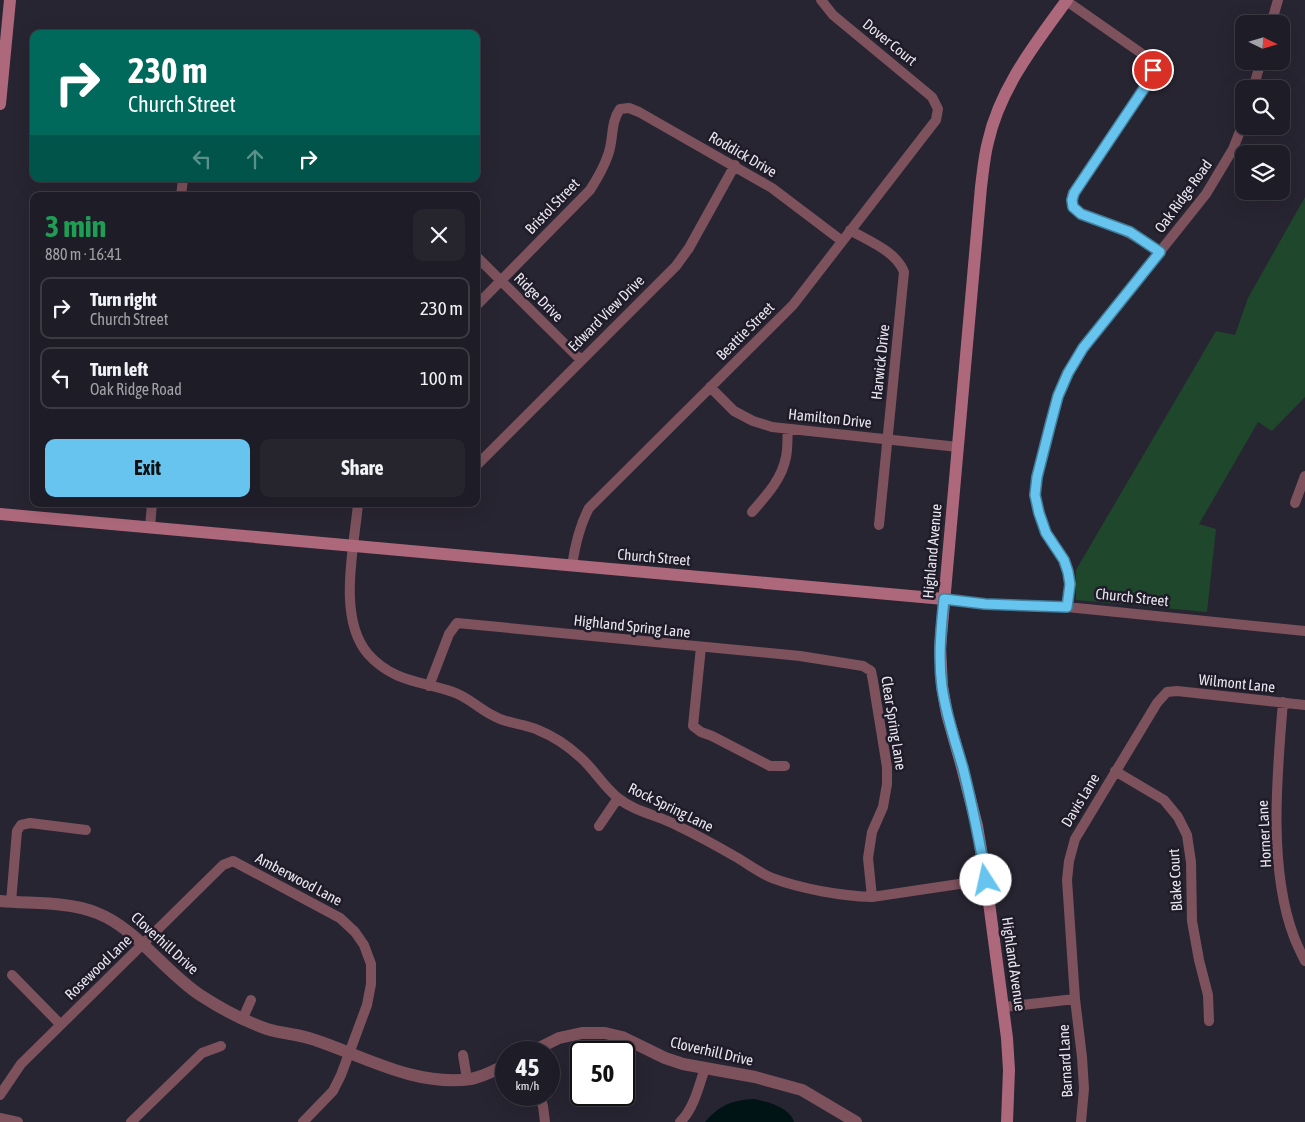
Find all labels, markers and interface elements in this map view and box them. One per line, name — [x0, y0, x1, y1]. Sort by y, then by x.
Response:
street label: Dover Court — [860, 15, 920, 69]
north arrow — [1235, 15, 1290, 70]
map controls — [1235, 15, 1290, 200]
pin — [1132, 49, 1174, 91]
icon: right — [45, 50, 110, 115]
text: 230 m — [128, 50, 207, 90]
icon: arrive — [1139, 56, 1167, 84]
button: search — [1235, 80, 1290, 135]
text: Church Street — [128, 91, 236, 117]
street label: Roddick Drive — [706, 128, 780, 180]
icon: left — [188, 145, 216, 173]
icon: ahead — [241, 145, 269, 173]
icon: right — [294, 145, 322, 173]
button: layers — [1235, 145, 1290, 200]
street label: Oak Ridge Road — [1151, 156, 1215, 236]
street label: Bristol Street — [521, 175, 583, 237]
text: 3 min — [45, 209, 106, 243]
button: close — [413, 209, 465, 261]
text: 880 m · 16:41 — [45, 245, 122, 263]
street label: Ridge Drive — [511, 269, 567, 325]
street label: Edward View Drive — [564, 271, 648, 355]
text: Turn right — [90, 288, 157, 310]
icon: right — [47, 294, 75, 322]
text: 230 m — [420, 297, 463, 319]
street label: Beattie Street — [713, 299, 777, 363]
text: Church Street — [90, 310, 168, 328]
street label: Harwick Drive — [868, 323, 892, 401]
text: Turn left — [90, 358, 148, 380]
icon: left — [47, 364, 75, 392]
text: 100 m — [420, 367, 463, 389]
text: Oak Ridge Road — [90, 380, 182, 398]
street label: Hamilton Drive — [788, 405, 873, 431]
button: Exit — [45, 439, 250, 497]
button: Share — [260, 439, 465, 497]
street label: Highland Avenue — [919, 503, 945, 599]
street label: Church Street — [617, 545, 691, 569]
street label: Church Street — [1095, 585, 1169, 609]
street label: Highland Spring Lane — [573, 611, 691, 641]
street label: Wilmont Lane — [1198, 671, 1276, 695]
street label: Clear Spring Lane — [878, 675, 910, 771]
street label: Davis Lane — [1057, 770, 1103, 830]
street label: Rock Spring Lane — [626, 779, 717, 835]
street label: Horner Lane — [1254, 800, 1274, 868]
street label: Blake Court — [1165, 848, 1185, 912]
street label: Amberwood Lane — [253, 849, 345, 909]
position arrow — [959, 853, 1011, 905]
street label: Cloverhill Drive — [128, 908, 202, 978]
street label: Highland Avenue — [999, 916, 1029, 1012]
street label: Rosewood Lane — [61, 931, 135, 1003]
street label: Barnard Lane — [1055, 1024, 1075, 1098]
street label: Cloverhill Drive — [669, 1033, 755, 1069]
speed limit sign: 50 — [570, 1041, 635, 1106]
text: 45 — [516, 1053, 539, 1081]
text: km/h — [516, 1079, 539, 1093]

